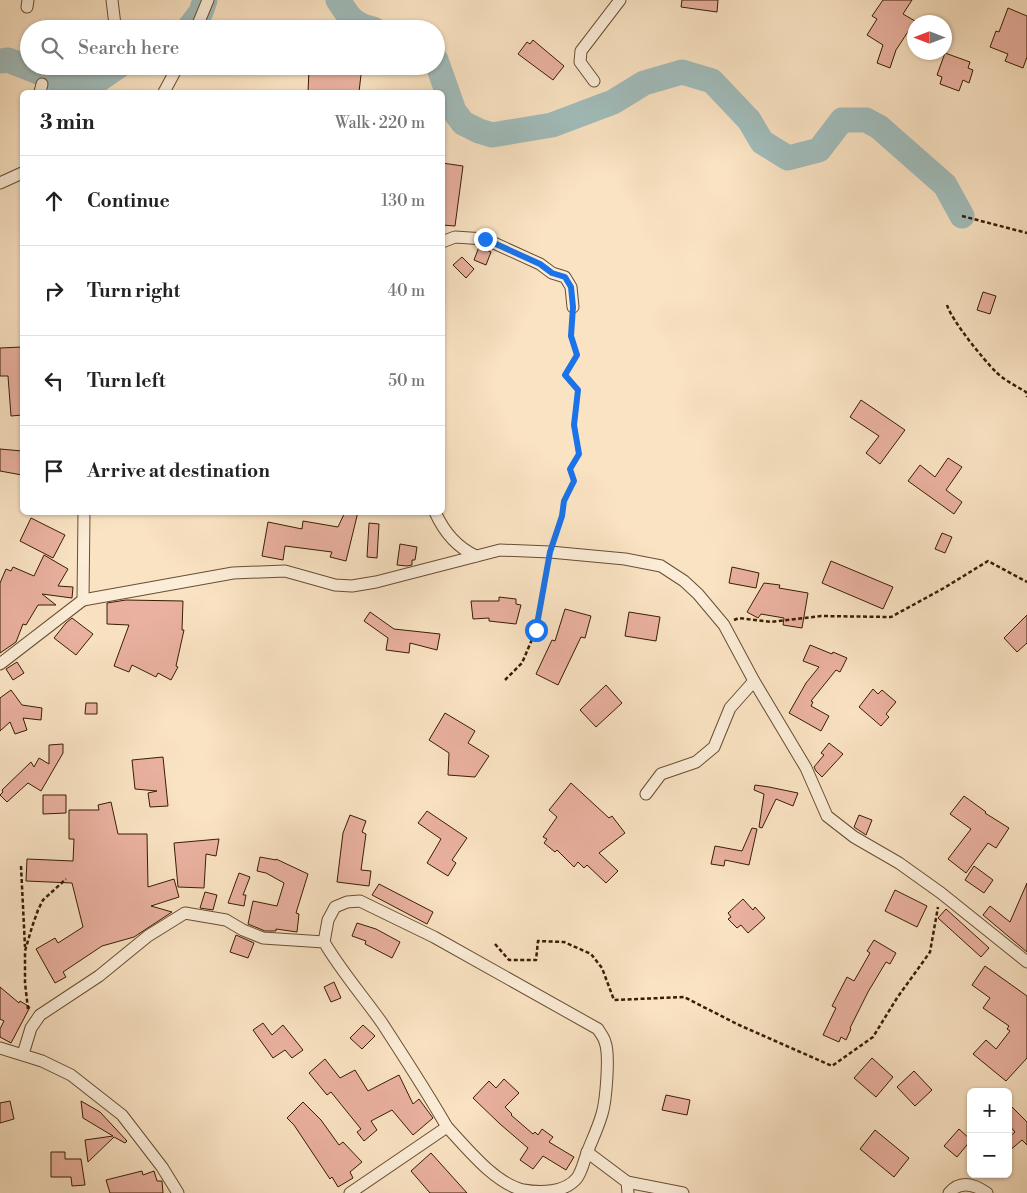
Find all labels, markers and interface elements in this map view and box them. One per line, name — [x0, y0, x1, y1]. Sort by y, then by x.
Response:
north arrow — [907, 15, 952, 60]
search box — [20, 20, 445, 75]
icon: search — [38, 34, 66, 62]
text: Search here — [78, 36, 179, 60]
text: 3 min — [40, 110, 95, 136]
text: Walk · 220 m — [335, 113, 425, 133]
icon: ahead — [40, 187, 68, 215]
text: Continue — [87, 189, 170, 213]
text: 130 m — [381, 191, 425, 211]
route end — [474, 228, 497, 251]
icon: right — [40, 277, 68, 305]
text: Turn right — [87, 279, 180, 303]
text: 40 m — [388, 281, 425, 301]
icon: left — [40, 367, 68, 395]
text: Turn left — [87, 369, 166, 393]
text: 50 m — [388, 371, 425, 391]
icon: arrive — [40, 457, 68, 485]
text: Arrive at destination — [87, 459, 270, 483]
route start — [525, 619, 548, 642]
map controls — [967, 1088, 1012, 1178]
button: + — [967, 1088, 1012, 1133]
button: − — [967, 1133, 1012, 1178]

